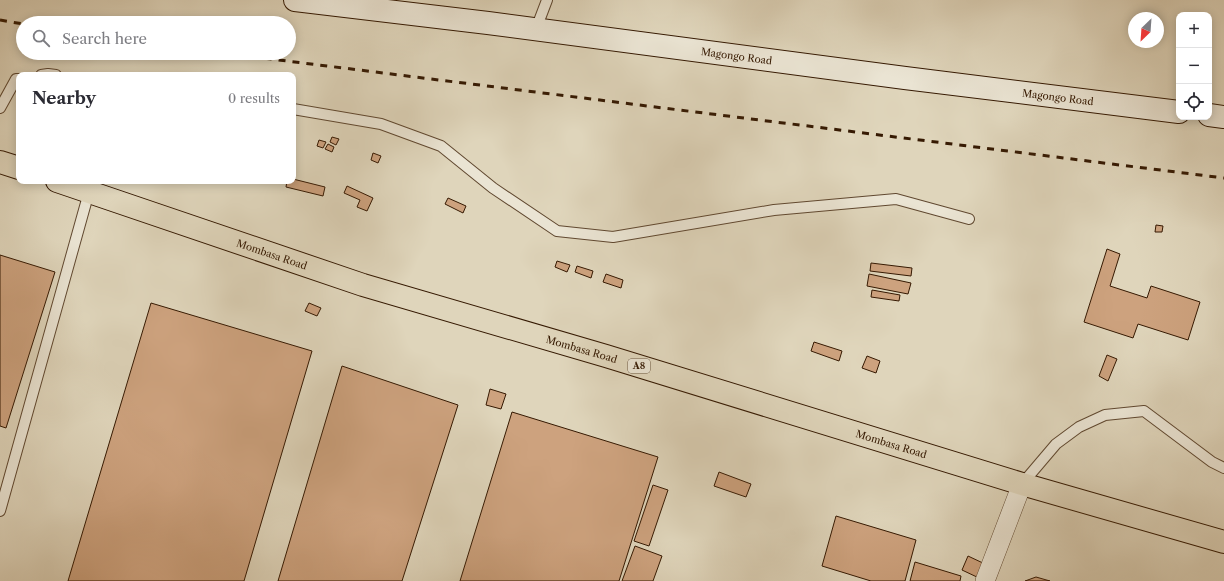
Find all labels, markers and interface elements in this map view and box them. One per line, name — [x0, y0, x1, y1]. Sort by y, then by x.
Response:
north arrow — [1128, 12, 1164, 48]
map controls — [1176, 12, 1212, 120]
button: + — [1176, 12, 1212, 48]
search box — [16, 16, 296, 60]
icon: search — [30, 27, 52, 49]
text: Search here — [62, 29, 147, 48]
street label: Magongo Road — [700, 45, 773, 67]
button: − — [1176, 48, 1212, 84]
button: locate — [1176, 84, 1212, 120]
street label: Magongo Road — [1021, 87, 1094, 108]
text: Nearby — [32, 88, 96, 108]
text: 0 results — [228, 90, 280, 106]
street label: Mombasa Road — [235, 237, 309, 273]
street label: Mombasa Road — [544, 333, 619, 366]
road number: A8 — [628, 359, 650, 373]
street label: Mombasa Road — [854, 427, 928, 461]

